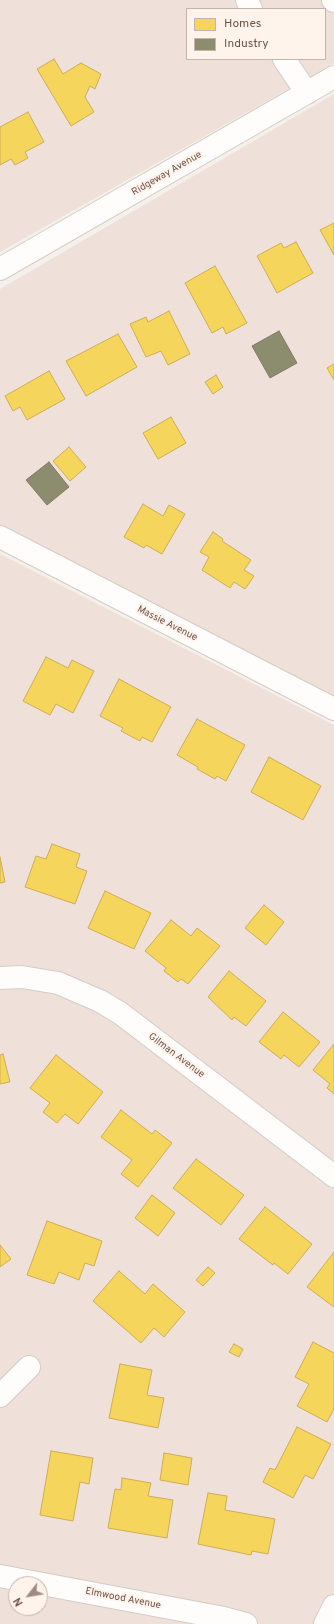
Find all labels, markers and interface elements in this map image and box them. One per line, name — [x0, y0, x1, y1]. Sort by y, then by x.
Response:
legend — [186, 8, 326, 60]
text: Homes — [224, 16, 261, 32]
text: Industry — [224, 36, 269, 52]
street label: Ridgeway Avenue — [130, 149, 204, 199]
street label: Massie Avenue — [135, 604, 199, 644]
street label: Gilman Avenue — [145, 1031, 207, 1081]
north arrow — [8, 1576, 48, 1616]
street label: Elmwood Avenue — [84, 1586, 162, 1612]
text: N — [11, 1595, 27, 1609]

